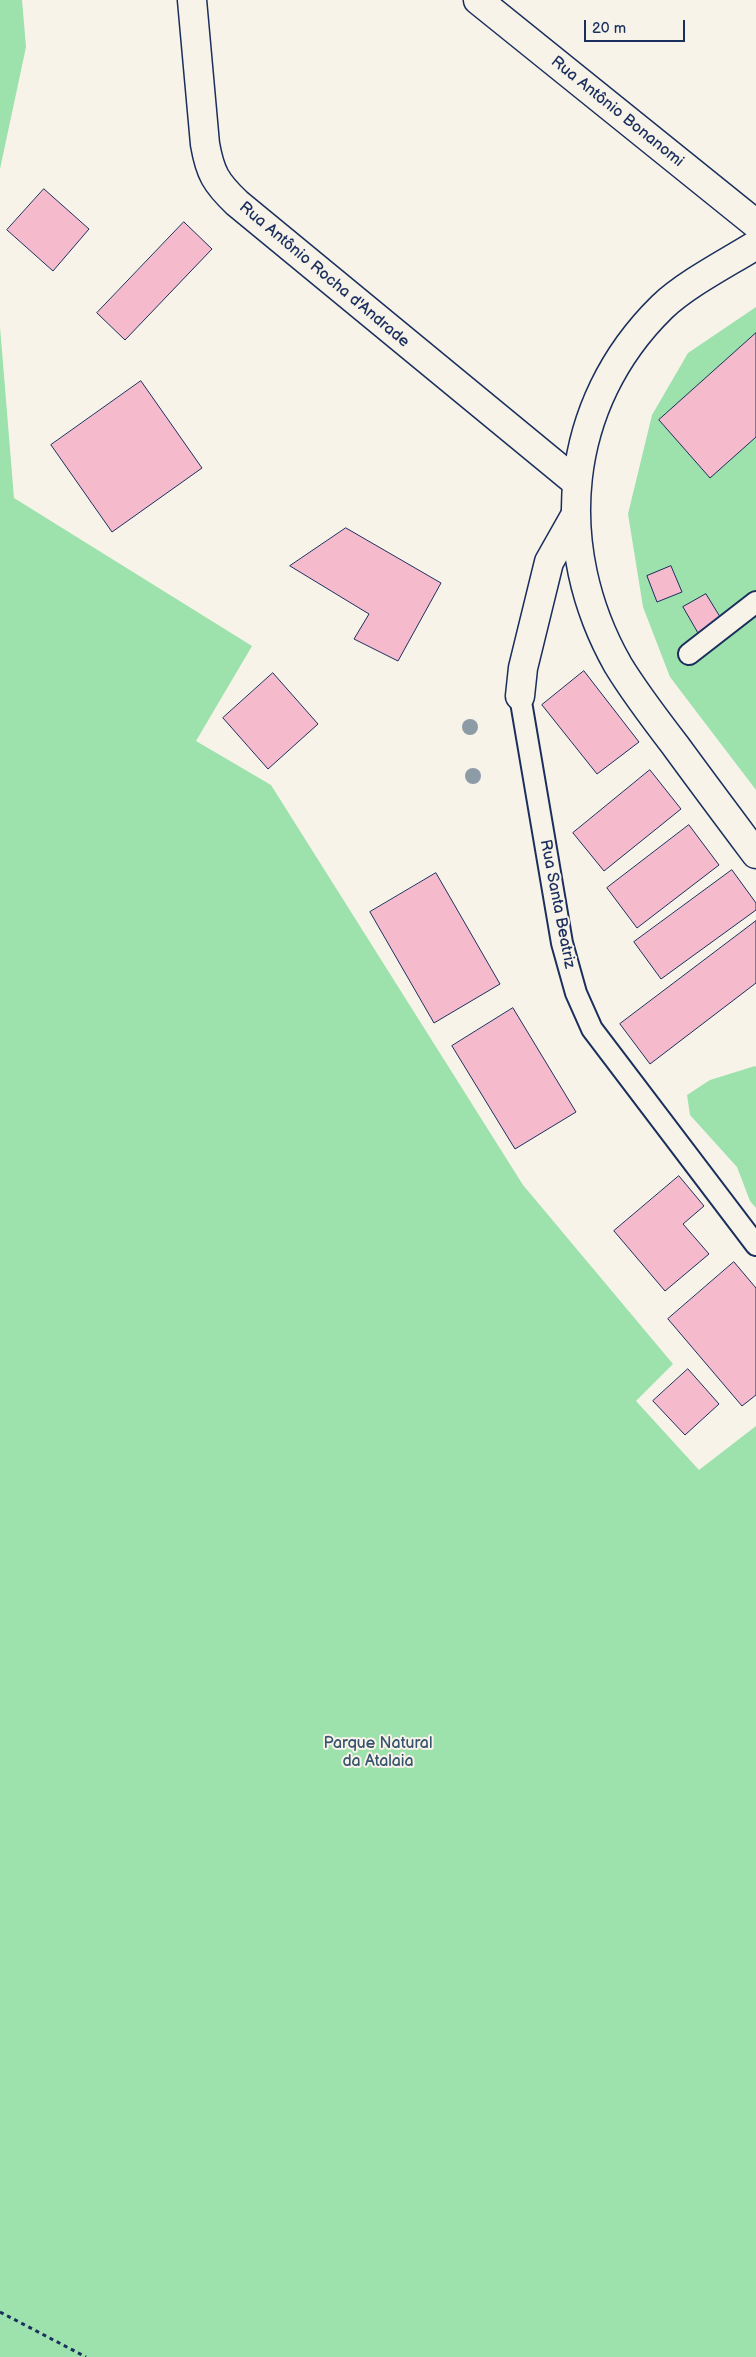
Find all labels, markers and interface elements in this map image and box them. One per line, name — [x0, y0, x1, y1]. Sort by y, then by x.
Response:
scale bar — [586, 10, 687, 42]
text: 20 m — [592, 19, 626, 38]
street label: Rua Antônio Bonanomi — [547, 53, 687, 171]
street label: Rua Antônio Rocha d'Andrade — [235, 198, 413, 352]
street label: Rua Santa Beatriz — [535, 838, 579, 970]
park label: Parque Natural da Atalaia — [324, 1734, 432, 1772]

